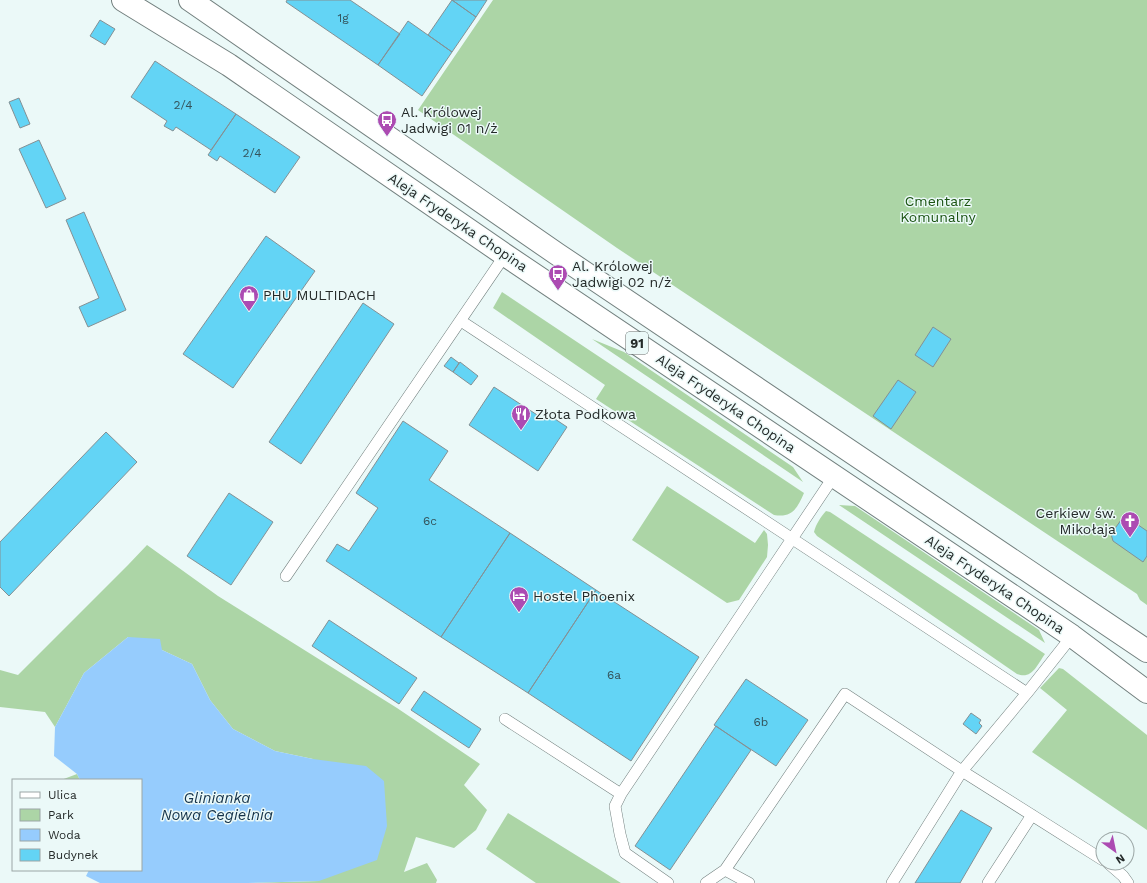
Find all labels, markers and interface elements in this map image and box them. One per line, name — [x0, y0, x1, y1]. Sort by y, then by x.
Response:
house number: 1g — [337, 11, 349, 25]
house number: 2/4 — [173, 98, 193, 112]
place label: Al. Królowej Jadwigi 01 n/ż — [401, 104, 498, 136]
bus stop icon: Al. Królowej Jadwigi 01 n/ż — [376, 109, 398, 137]
house number: 2/4 — [242, 146, 262, 160]
street label: Aleja Fryderyka Chopina — [385, 169, 531, 275]
park label: Cmentarz Komunalny — [900, 193, 977, 225]
place label: Al. Królowej Jadwigi 02 n/ż — [572, 258, 671, 290]
bus stop icon: Al. Królowej Jadwigi 02 n/ż — [547, 263, 569, 291]
shop icon: PHU MULTIDACH — [238, 284, 260, 312]
place label: PHU MULTIDACH — [263, 287, 376, 303]
road number: 91 — [626, 332, 648, 354]
street label: Aleja Fryderyka Chopina — [653, 350, 799, 456]
restaurant icon: Złota Podkowa — [510, 403, 532, 431]
place label: Złota Podkowa — [535, 406, 636, 422]
place label: Cerkiew św. Mikołaja — [1036, 505, 1116, 537]
church icon: Cerkiew św. Mikołaja — [1119, 510, 1141, 538]
house number: 6c — [423, 514, 437, 528]
street label: Aleja Fryderyka Chopina — [922, 531, 1068, 637]
hotel icon: Hostel Phoenix — [508, 585, 530, 613]
place label: Hostel Phoenix — [533, 588, 635, 604]
house number: 6a — [607, 668, 621, 682]
house number: 6b — [754, 715, 768, 729]
legend — [12, 779, 142, 871]
text: Ulica — [48, 788, 77, 802]
water label: Glinianka Nowa Cegielnia — [161, 789, 273, 824]
text: Park — [48, 808, 74, 822]
text: Woda — [48, 828, 81, 842]
north arrow — [1095, 831, 1135, 871]
text: Budynek — [48, 848, 98, 862]
text: N — [1113, 851, 1127, 867]

